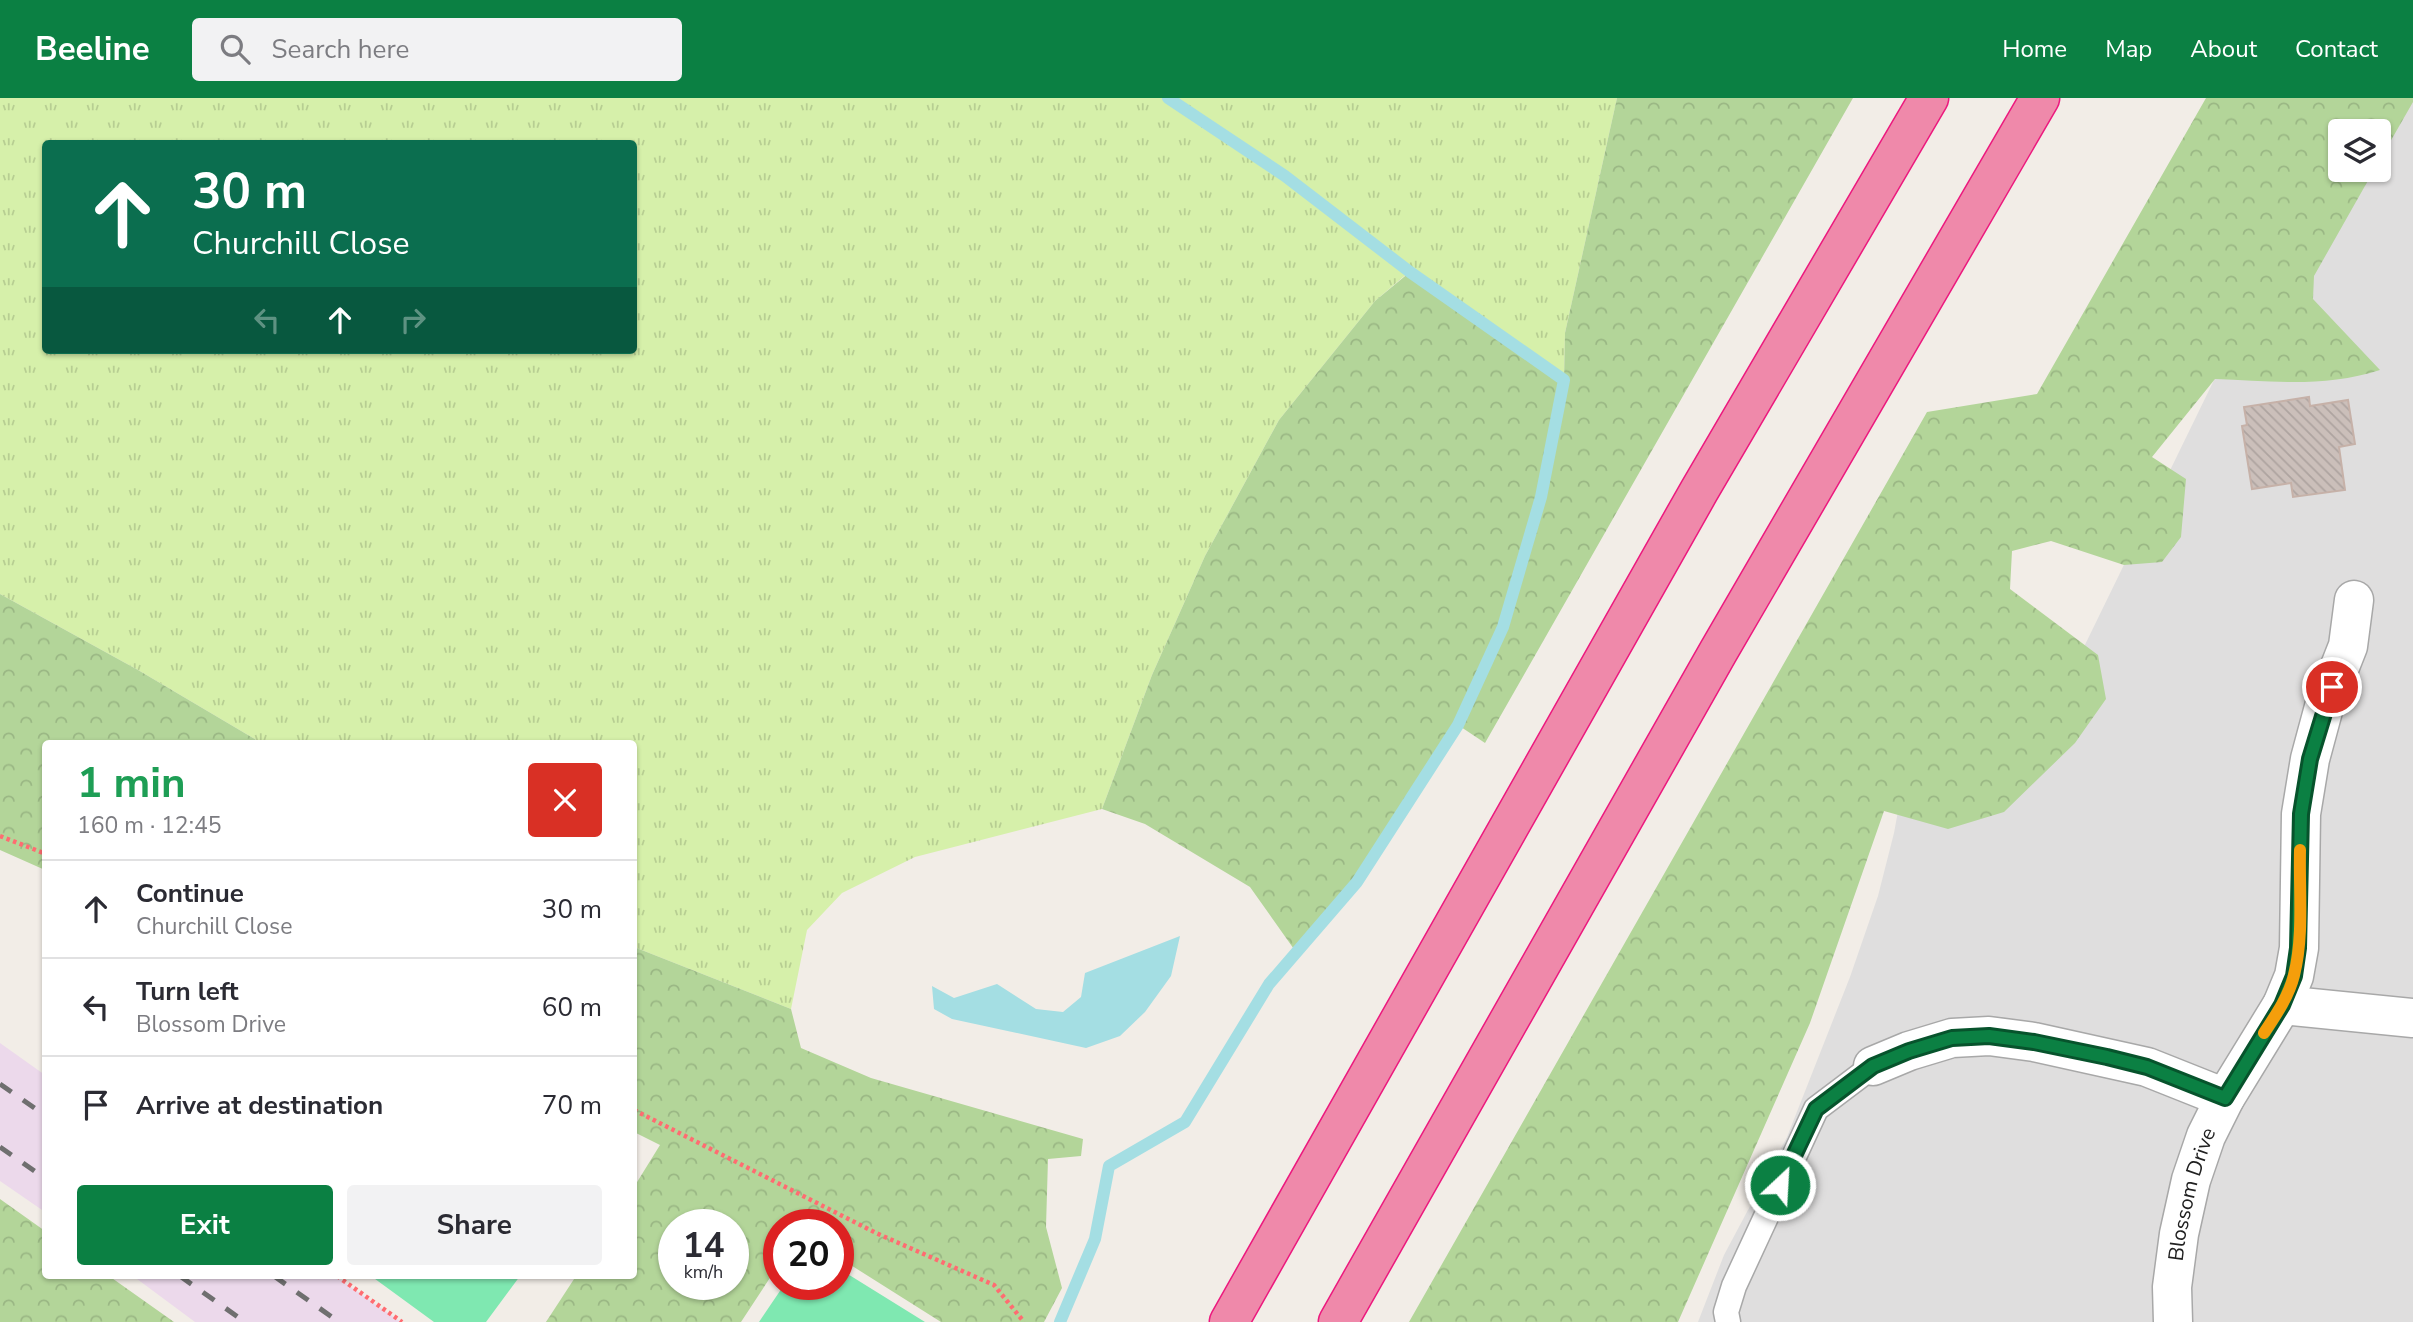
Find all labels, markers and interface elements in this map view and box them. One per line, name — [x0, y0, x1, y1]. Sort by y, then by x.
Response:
search box — [192, 18, 682, 81]
text: Beeline — [35, 27, 150, 72]
icon: search — [216, 30, 254, 68]
text: Search here — [272, 32, 409, 67]
text: Home — [2002, 33, 2067, 65]
text: Map — [2105, 33, 2152, 65]
text: About — [2190, 33, 2257, 65]
text: Contact — [2295, 33, 2378, 65]
map controls — [2328, 119, 2391, 182]
button: layers — [2328, 119, 2391, 182]
text: 30 m — [192, 158, 307, 225]
icon: ahead — [77, 168, 168, 259]
text: Churchill Close — [192, 222, 410, 265]
icon: left — [248, 301, 286, 339]
icon: ahead — [321, 301, 359, 339]
icon: right — [394, 301, 432, 339]
pin — [2302, 657, 2362, 717]
icon: arrive — [2313, 668, 2351, 706]
text: 1 min — [77, 755, 186, 812]
button: close — [528, 763, 602, 837]
text: 160 m · 12:45 — [77, 810, 222, 841]
text: Continue — [136, 876, 244, 911]
icon: ahead — [77, 890, 115, 928]
text: 30 m — [542, 892, 602, 927]
text: Churchill Close — [136, 911, 292, 942]
text: Turn left — [136, 974, 239, 1009]
icon: left — [77, 988, 115, 1026]
text: 60 m — [542, 990, 602, 1025]
text: Blossom Drive — [136, 1009, 286, 1040]
icon: arrive — [77, 1086, 115, 1124]
text: Arrive at destination — [136, 1088, 383, 1123]
text: 70 m — [542, 1088, 602, 1123]
street label: Blossom Drive — [2162, 1122, 2222, 1263]
position arrow — [1743, 1148, 1817, 1222]
button: Exit — [77, 1185, 333, 1265]
button: Share — [347, 1185, 602, 1265]
speed limit sign: 20 — [763, 1209, 854, 1300]
text: 14 — [682, 1222, 725, 1269]
text: km/h — [684, 1260, 723, 1284]

